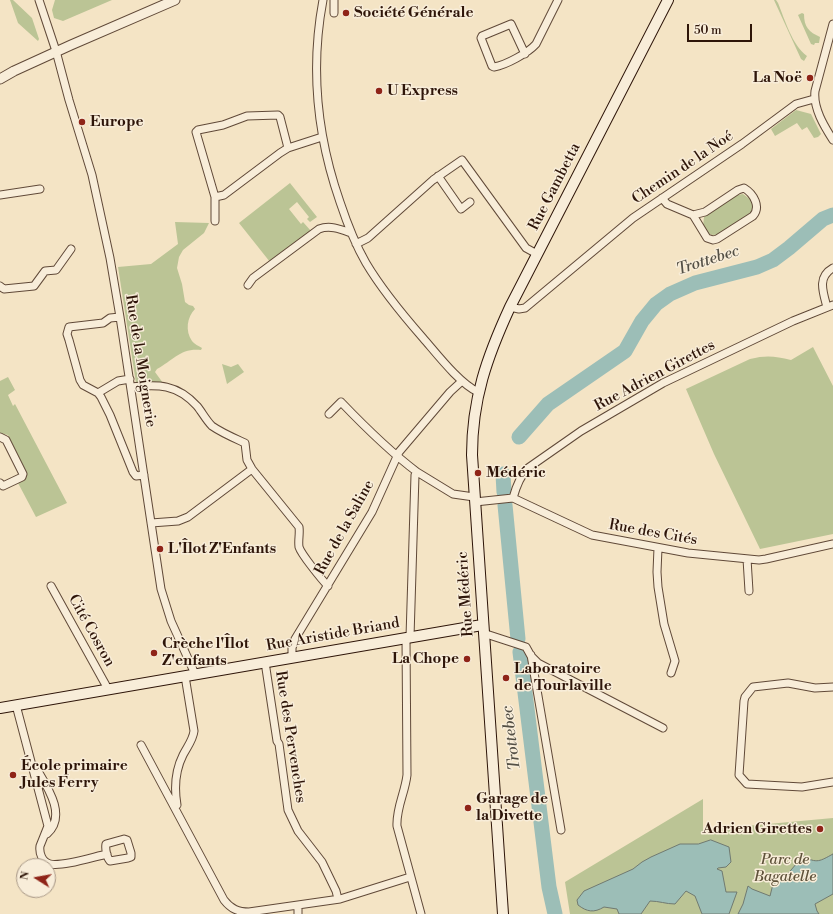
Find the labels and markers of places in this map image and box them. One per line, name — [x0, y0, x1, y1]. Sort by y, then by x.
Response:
place label: Société Générale — [354, 4, 474, 22]
marker: Société Générale — [341, 8, 351, 18]
place label: La Noë — [753, 69, 802, 87]
marker: La Noë — [805, 73, 815, 83]
place label: U Express — [387, 82, 458, 100]
marker: U Express — [374, 86, 384, 96]
place label: Europe — [90, 113, 144, 131]
marker: Europe — [77, 117, 87, 127]
place label: Médéric — [486, 464, 546, 482]
marker: Médéric — [473, 468, 483, 478]
place label: L'Îlot Z'Enfants — [168, 540, 276, 558]
marker: L'Îlot Z'Enfants — [155, 544, 165, 554]
place label: Crèche l'Îlot Z'enfants — [162, 635, 249, 670]
marker: Crèche l'Îlot Z'enfants — [149, 648, 159, 658]
place label: La Chope — [392, 650, 459, 668]
marker: La Chope — [462, 654, 472, 664]
place label: Laboratoire de Tourlaville — [514, 660, 612, 695]
marker: Laboratoire de Tourlaville — [501, 673, 511, 683]
place label: École primaire Jules Ferry — [21, 757, 128, 792]
marker: École primaire Jules Ferry — [8, 770, 18, 780]
place label: Garage de la Divette — [476, 790, 548, 825]
marker: Garage de la Divette — [463, 803, 473, 813]
place label: Adrien Girettes — [703, 820, 812, 838]
marker: Adrien Girettes — [815, 824, 825, 834]

